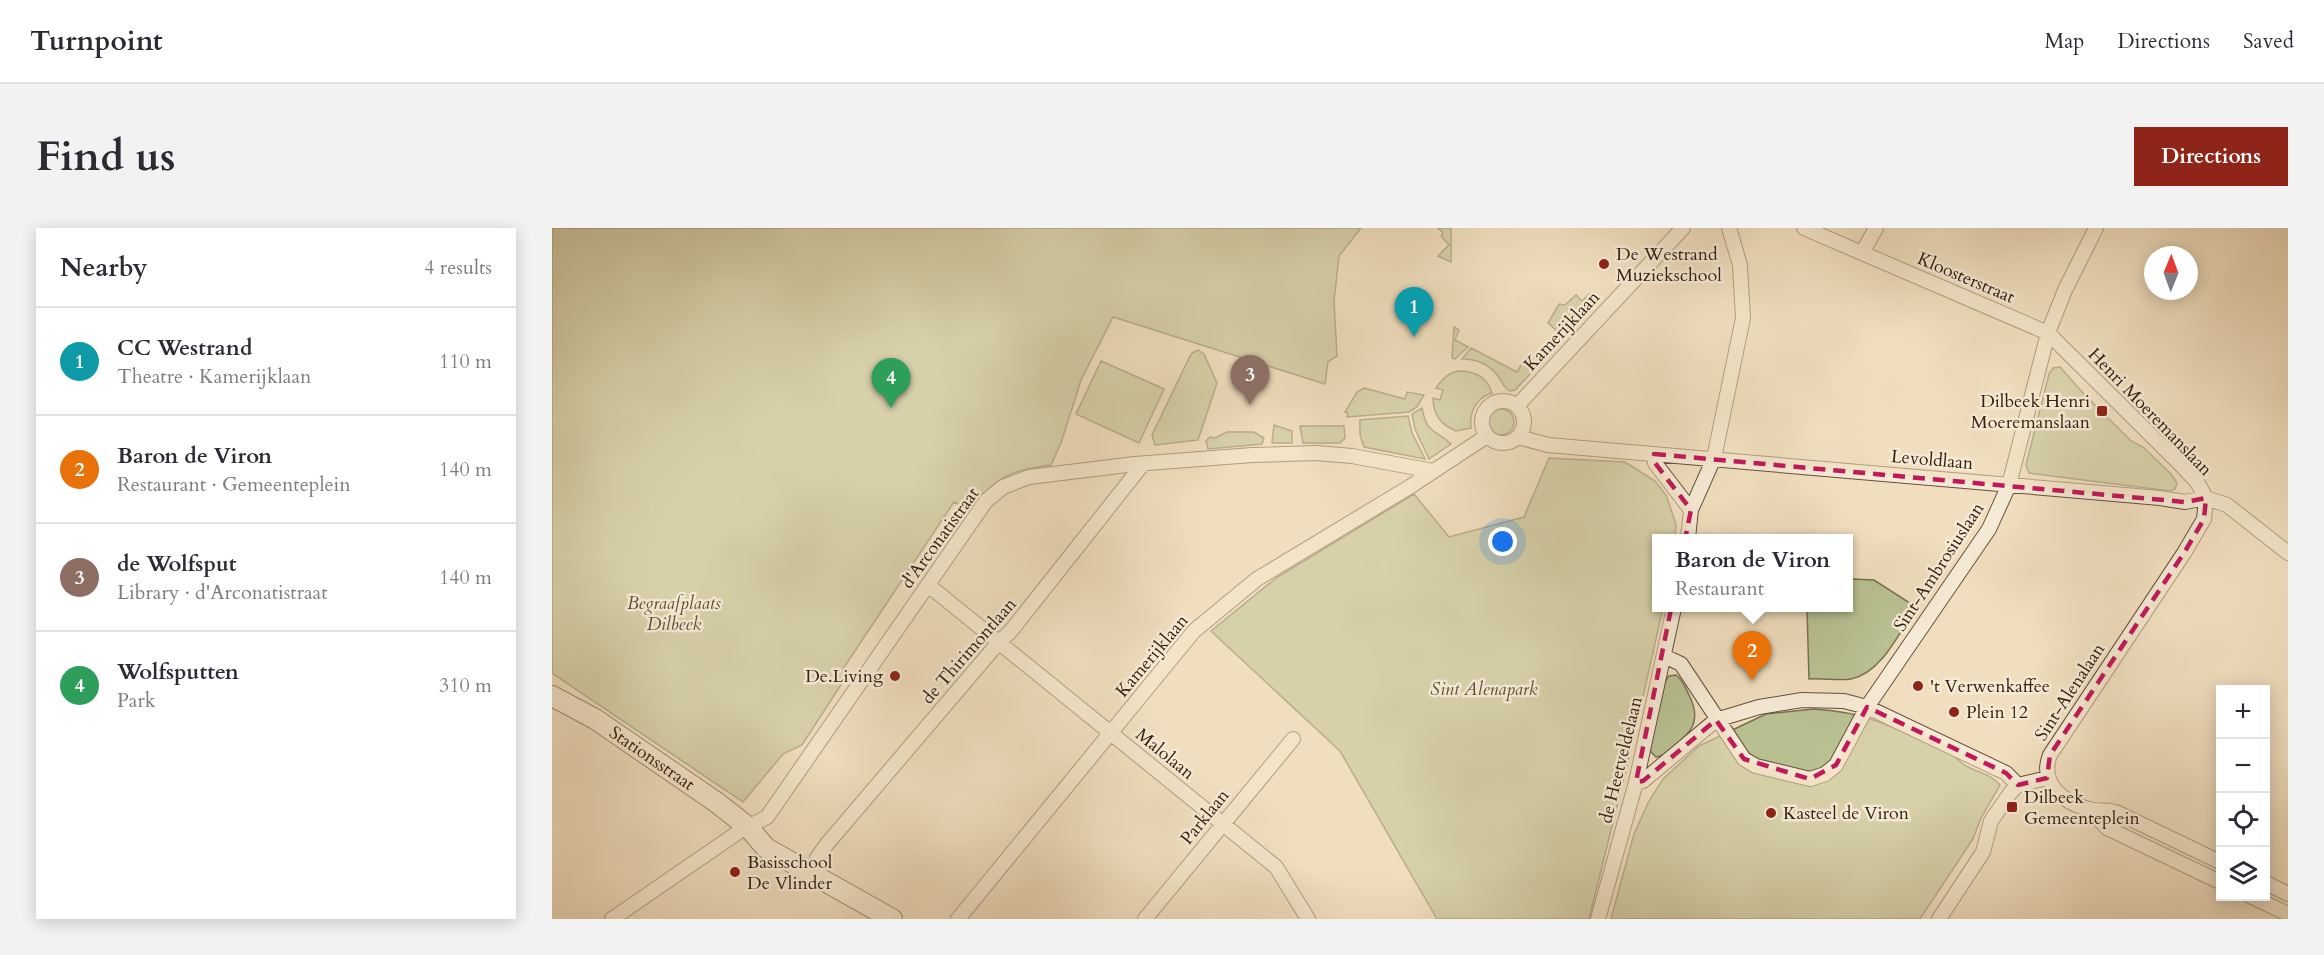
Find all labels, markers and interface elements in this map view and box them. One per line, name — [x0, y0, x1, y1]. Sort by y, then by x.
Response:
text: Turnpoint — [30, 22, 163, 60]
text: Map — [2044, 27, 2084, 56]
text: Directions — [2117, 27, 2210, 56]
text: Saved — [2243, 27, 2294, 56]
button: Directions — [2134, 127, 2288, 186]
text: Find us — [36, 128, 176, 185]
place label: De Westrand Muziekschool — [1616, 242, 1722, 288]
street label: Kloosterstraat — [1914, 246, 2019, 310]
north arrow — [2144, 246, 2198, 300]
text: Nearby — [60, 250, 148, 285]
text: 4 results — [424, 254, 492, 281]
marker: De Westrand Muziekschool — [1597, 257, 1611, 271]
street label: Kamerijklaan — [1518, 285, 1606, 377]
pin: 1 — [1394, 288, 1434, 337]
text: CC Westrand — [117, 333, 252, 363]
street label: Henri Moeremanslaan — [2082, 342, 2218, 482]
text: 1 — [74, 348, 85, 375]
text: 110 m — [439, 348, 492, 375]
pin: 3 — [1230, 356, 1270, 405]
pin: 4 — [872, 358, 910, 408]
text: Theatre · Kamerijklaan — [117, 363, 311, 390]
place label: Dilbeek Henri Moeremanslaan — [1971, 389, 2091, 435]
marker: Dilbeek Henri Moeremanslaan — [2095, 404, 2109, 418]
text: Baron de Viron — [117, 441, 272, 471]
street label: Levoldlaan — [1890, 444, 1975, 476]
text: 2 — [74, 456, 85, 483]
text: 140 m — [439, 456, 492, 483]
text: Restaurant · Gemeenteplein — [117, 471, 351, 498]
street label: d'Arconatistraat — [895, 482, 985, 594]
street label: Sint-Ambrosiuslaan — [1888, 497, 1991, 636]
your location — [1488, 527, 1517, 556]
popup — [1652, 534, 1853, 612]
text: Baron de Viron — [1675, 545, 1830, 575]
text: de Wolfsput — [117, 549, 237, 579]
text: 3 — [74, 564, 85, 591]
text: 140 m — [439, 564, 492, 591]
text: Restaurant — [1675, 575, 1764, 602]
text: Library · d'Arconatistraat — [117, 579, 328, 606]
park label: Begraafplaats Dilbeek — [627, 591, 721, 637]
street label: de Thirimontlaan — [916, 592, 1023, 710]
street label: Kamerijklaan — [1110, 609, 1195, 703]
pin: 2 — [1732, 632, 1772, 681]
street label: Sint-Alenalaan — [2029, 638, 2111, 746]
text: Wolfsputten — [117, 657, 239, 687]
place label: De.Living — [805, 664, 884, 689]
marker: De.Living — [888, 669, 902, 683]
text: 4 — [74, 672, 85, 699]
text: 310 m — [439, 672, 492, 699]
place label: 't Verwenkaffee — [1930, 674, 2050, 699]
park label: Sint Alenapark — [1430, 677, 1538, 702]
marker: 't Verwenkaffee — [1911, 679, 1925, 693]
map controls — [2216, 685, 2270, 901]
button: + — [2216, 685, 2270, 739]
text: Park — [117, 687, 155, 714]
street label: de Heetveldelaan — [1593, 693, 1649, 826]
place label: Plein 12 — [1966, 700, 2028, 725]
marker: Plein 12 — [1947, 705, 1961, 719]
street label: Stationsstraat — [604, 720, 700, 797]
street label: Malolaan — [1130, 722, 1200, 786]
button: − — [2216, 739, 2270, 793]
street label: Parklaan — [1175, 783, 1236, 850]
place label: Dilbeek Gemeenteplein — [2024, 785, 2140, 831]
button: locate — [2216, 793, 2270, 847]
marker: Dilbeek Gemeenteplein — [2005, 800, 2019, 814]
place label: Kasteel de Viron — [1783, 801, 1910, 826]
marker: Kasteel de Viron — [1764, 806, 1778, 820]
button: layers — [2216, 847, 2270, 901]
place label: Basisschool De Vlinder — [747, 850, 833, 896]
marker: Basisschool De Vlinder — [728, 865, 742, 879]

